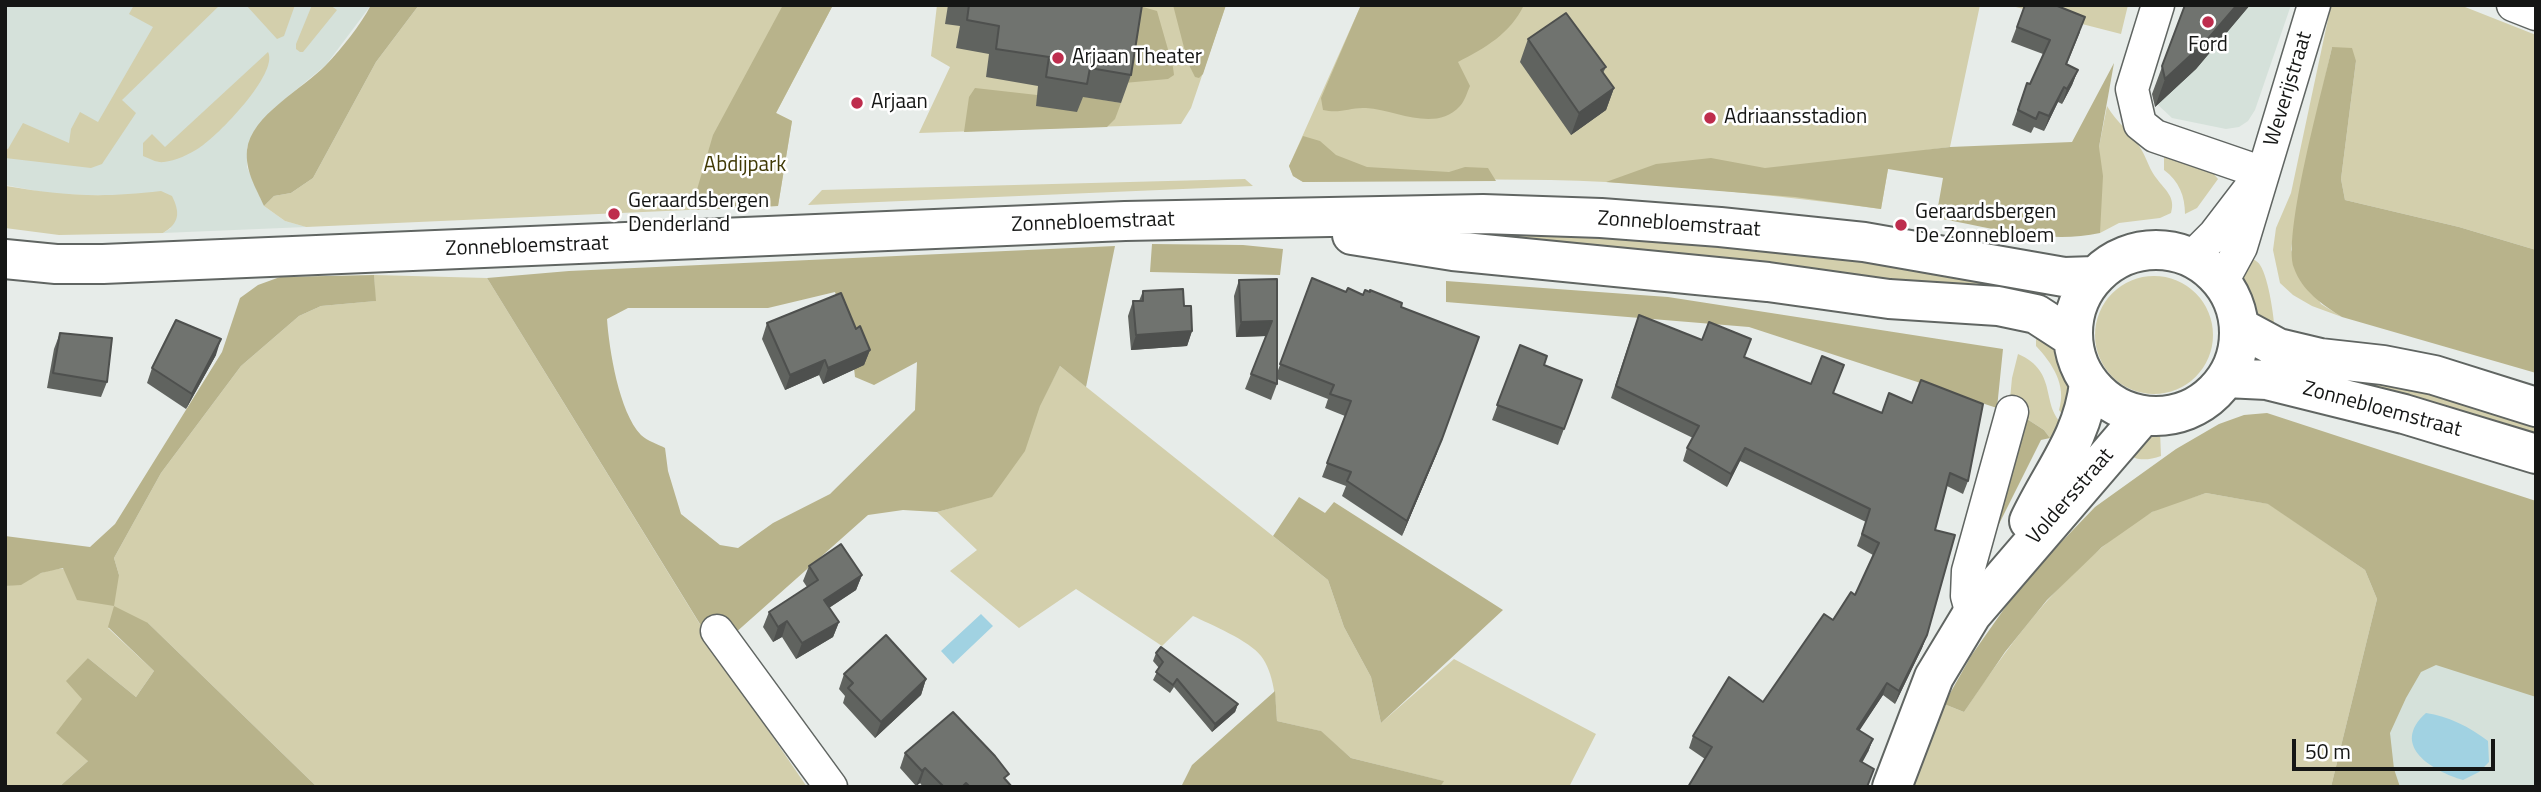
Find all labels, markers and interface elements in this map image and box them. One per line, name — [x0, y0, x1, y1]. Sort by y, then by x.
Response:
marker: Ford — [2200, 14, 2216, 30]
street label: Weverijstraat — [2260, 29, 2318, 149]
place label: Ford — [2188, 33, 2228, 59]
place label: Arjaan Theater — [1072, 45, 1202, 71]
marker: Arjaan Theater — [1050, 50, 1066, 66]
place label: Arjaan — [871, 90, 928, 116]
marker: Arjaan — [849, 95, 865, 111]
place label: Adriaansstadion — [1724, 105, 1867, 131]
marker: Adriaansstadion — [1702, 110, 1718, 126]
park label: Abdijpark — [704, 153, 786, 179]
place label: Geraardsbergen Denderland — [628, 189, 769, 239]
place label: Geraardsbergen De Zonnebloem — [1915, 200, 2056, 250]
marker: Geraardsbergen Denderland — [606, 206, 622, 222]
street label: Zonnebloemstraat — [1597, 207, 1761, 243]
street label: Zonnebloemstraat — [1011, 208, 1175, 238]
marker: Geraardsbergen De Zonnebloem — [1893, 217, 1909, 233]
street label: Zonnebloemstraat — [445, 232, 609, 262]
street label: Zonnebloemstraat — [2300, 377, 2464, 443]
street label: Voldersstraat — [2022, 444, 2120, 550]
scale bar — [2296, 726, 2499, 770]
text: 50 m — [2305, 735, 2351, 767]

